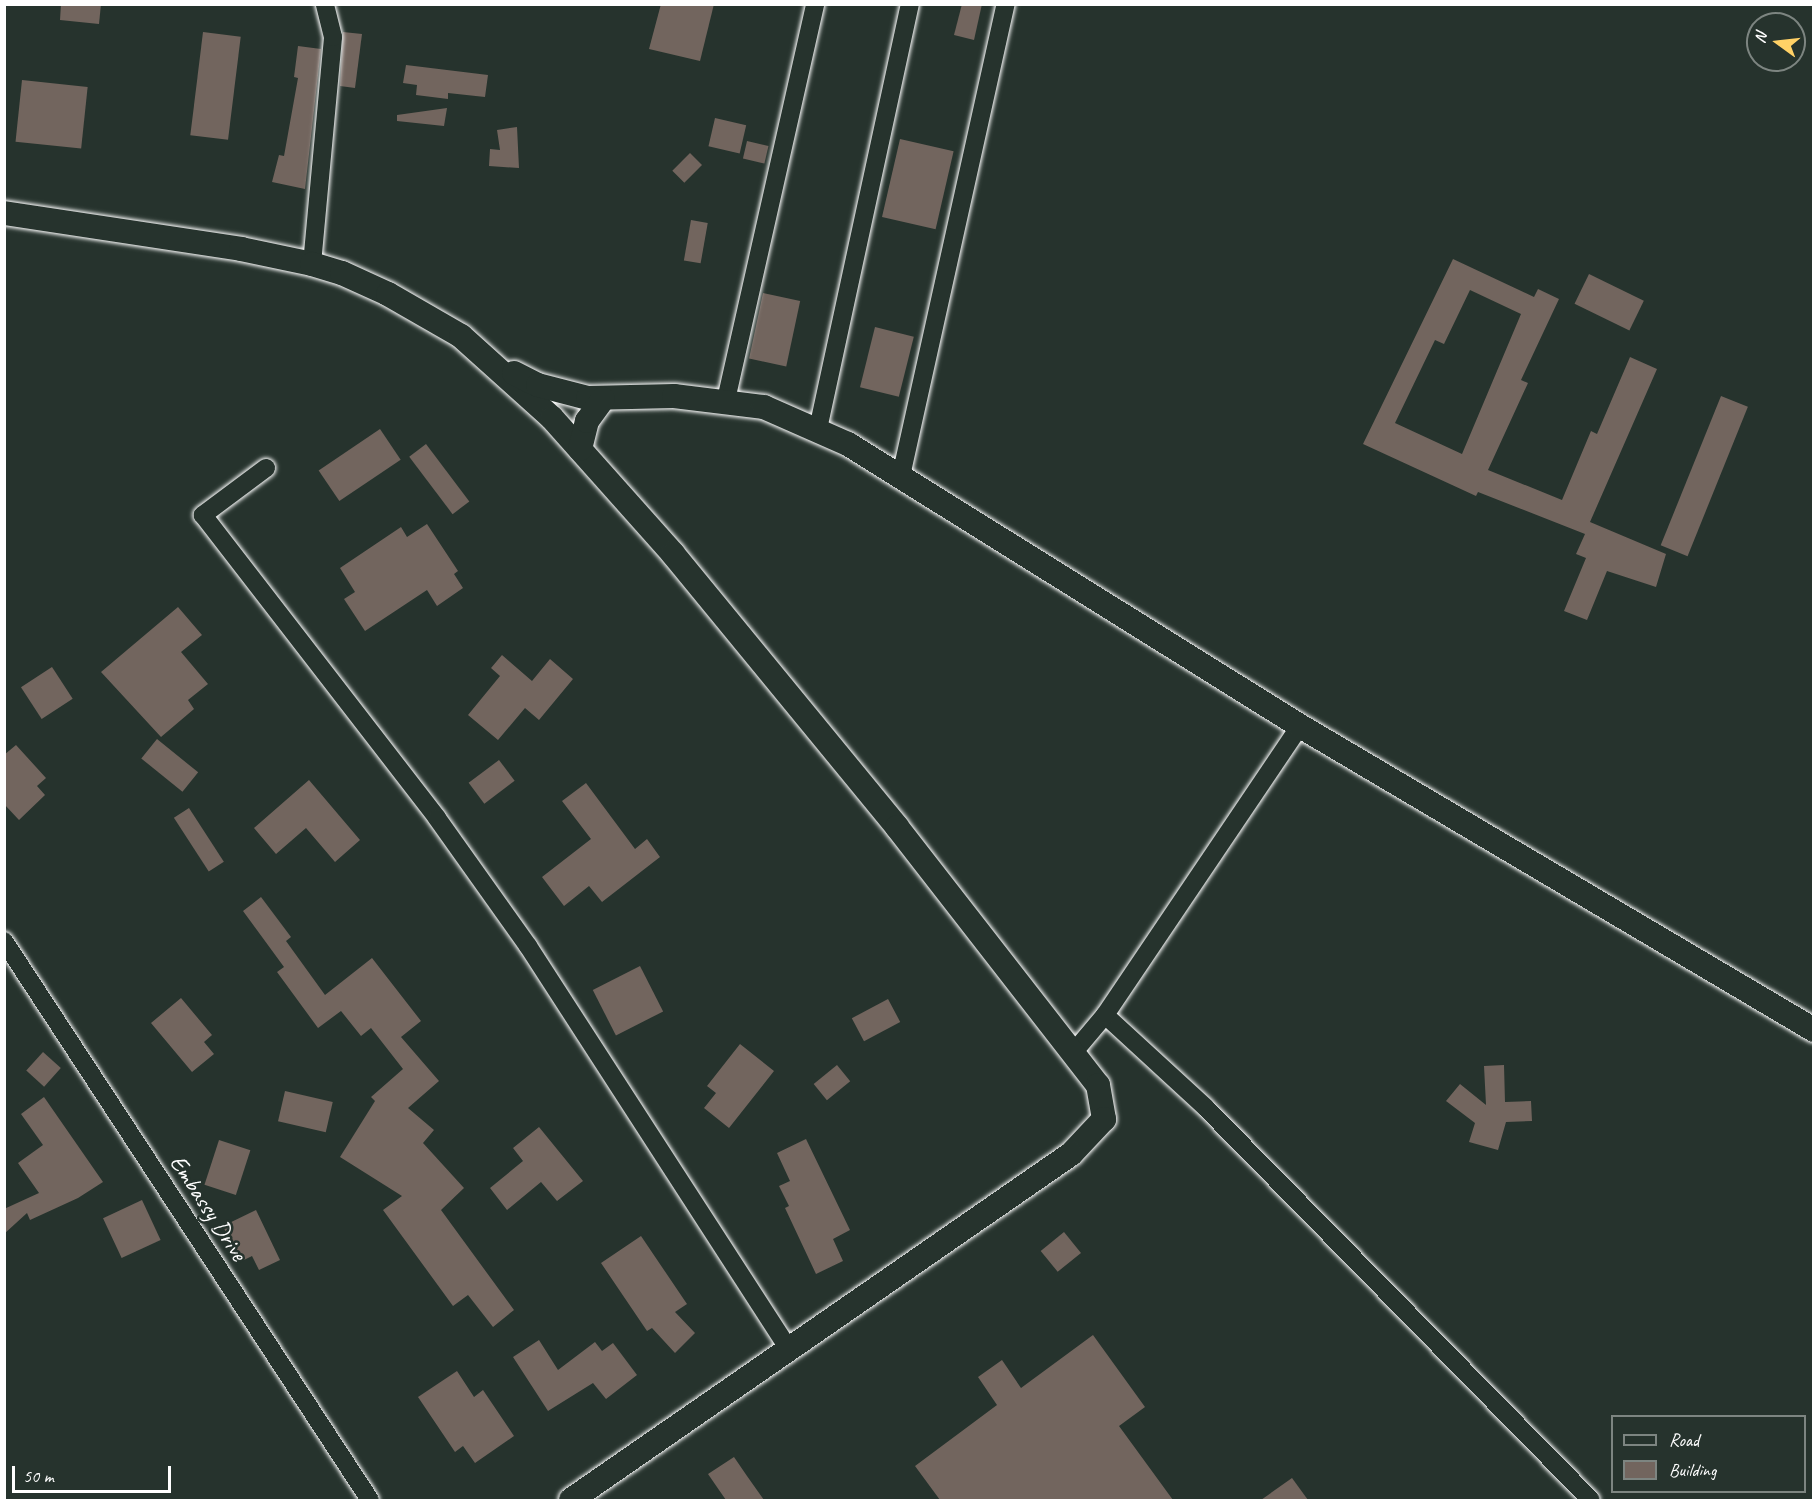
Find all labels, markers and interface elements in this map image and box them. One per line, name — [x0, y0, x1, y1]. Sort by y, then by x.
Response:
north arrow — [1746, 12, 1806, 72]
text: N — [1750, 30, 1771, 45]
street label: Embassy Drive — [163, 1150, 253, 1266]
legend — [1611, 1415, 1806, 1493]
text: Road — [1669, 1429, 1699, 1451]
scale bar — [15, 1454, 174, 1492]
text: Building — [1669, 1459, 1716, 1481]
text: 50 m — [23, 1465, 54, 1487]

